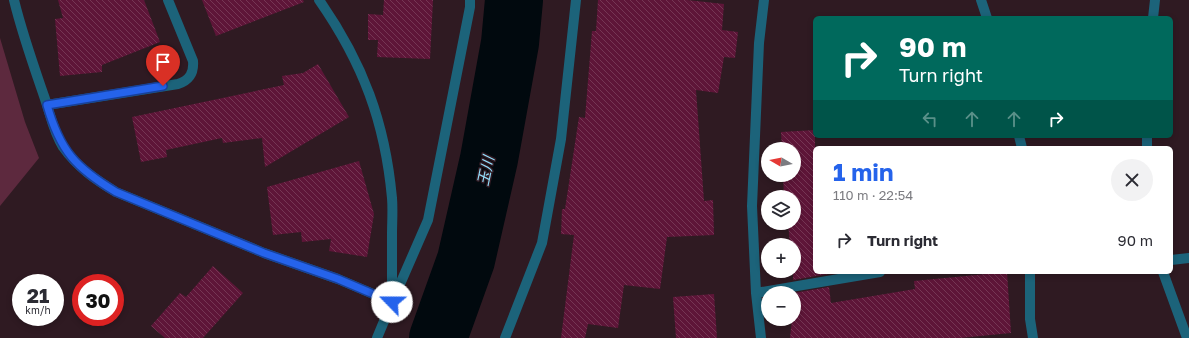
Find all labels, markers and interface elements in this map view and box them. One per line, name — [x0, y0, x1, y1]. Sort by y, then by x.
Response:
text: 90 m — [899, 30, 966, 63]
icon: right — [833, 32, 885, 84]
pin — [146, 45, 180, 86]
icon: arrive — [152, 51, 174, 73]
text: Turn right — [899, 64, 983, 86]
icon: left — [919, 108, 941, 130]
icon: ahead — [961, 108, 983, 130]
icon: ahead — [1003, 108, 1025, 130]
icon: right — [1045, 108, 1067, 130]
north arrow — [761, 142, 801, 182]
map controls — [761, 142, 801, 326]
water label: 玉川 — [473, 152, 497, 187]
text: 1 min — [833, 157, 893, 186]
button: close — [1111, 159, 1153, 201]
text: 110 m · 22:54 — [833, 187, 913, 203]
button: layers — [761, 190, 801, 230]
icon: right — [833, 229, 855, 251]
text: Turn right — [867, 231, 938, 249]
text: 90 m — [1118, 231, 1153, 249]
button: + — [761, 238, 801, 278]
speed limit sign: 30 — [72, 274, 124, 326]
position arrow — [371, 281, 413, 323]
text: 21 — [27, 283, 49, 307]
button: − — [761, 286, 801, 326]
text: km/h — [25, 304, 51, 316]

